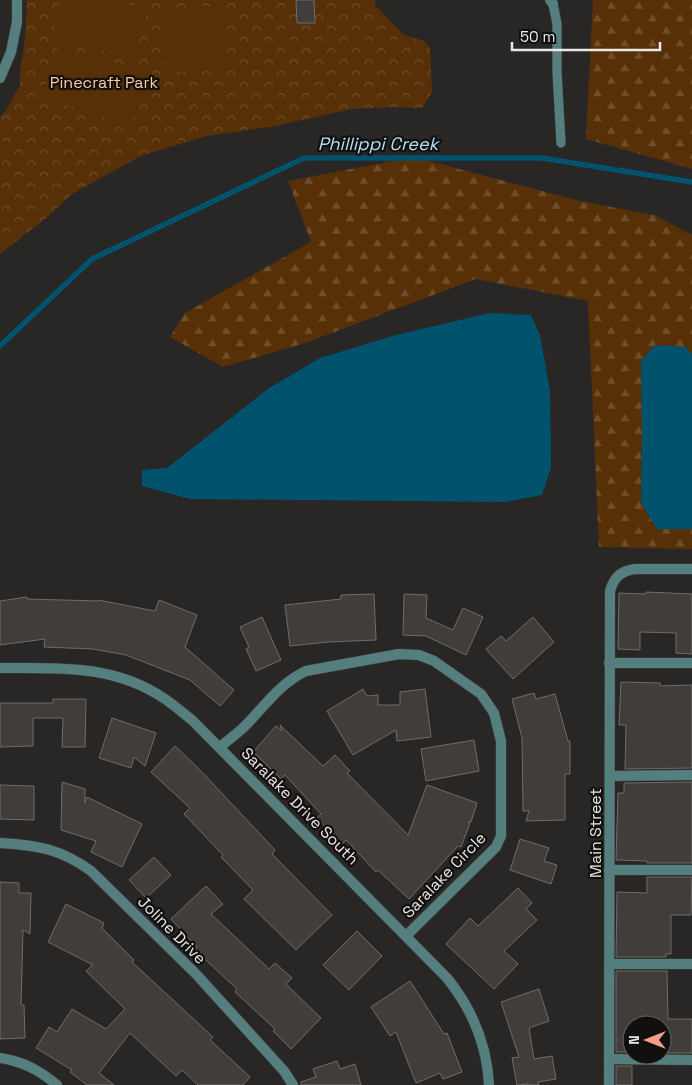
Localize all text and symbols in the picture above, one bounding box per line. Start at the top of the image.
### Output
scale bar [512,20,660,52]
text: 50 m [520,27,555,46]
park label: Pinecraft Park [50,72,159,93]
water label: Phillippi Creek [318,132,441,155]
street label: Saralake Drive South [237,743,363,869]
street label: Main Street [585,788,606,878]
street label: Saralake Circle [398,828,490,922]
street label: Joline Drive [133,891,211,969]
north arrow [622,1015,672,1065]
text: N [625,1035,643,1045]

